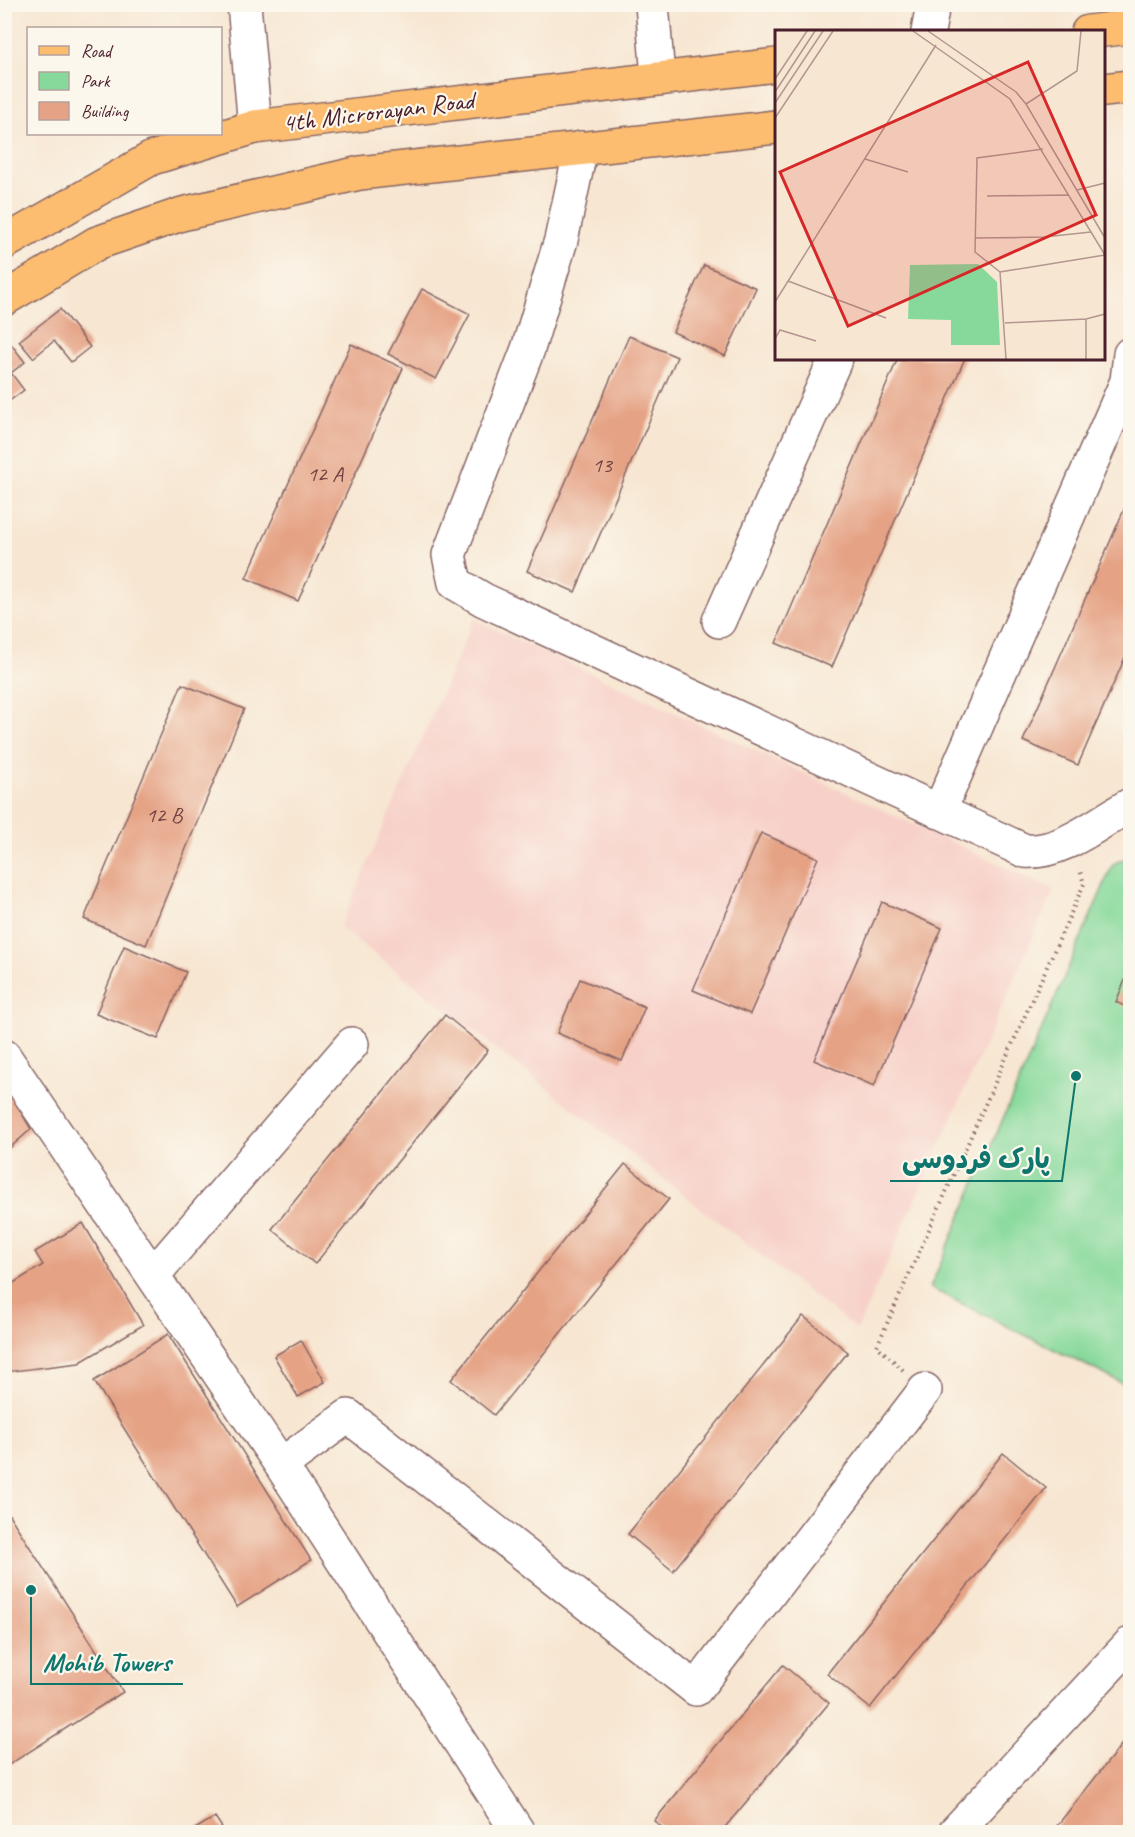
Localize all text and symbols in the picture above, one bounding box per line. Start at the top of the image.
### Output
legend [27,27,222,135]
inset map [775,30,1105,360]
text: Road [81,40,114,62]
text: Park [81,70,111,92]
street label: 4th Microrayan Road [281,83,479,140]
text: Building [81,100,130,122]
house number: 13 [592,451,614,479]
house number: 12 A [307,460,344,488]
house number: 12 B [146,801,184,829]
callout: پارک فردوسی [890,1136,1062,1181]
text: پارک فردوسی [902,1142,1050,1177]
callout: Mohib Towers [31,1639,183,1684]
text: Mohib Towers [43,1645,173,1679]

